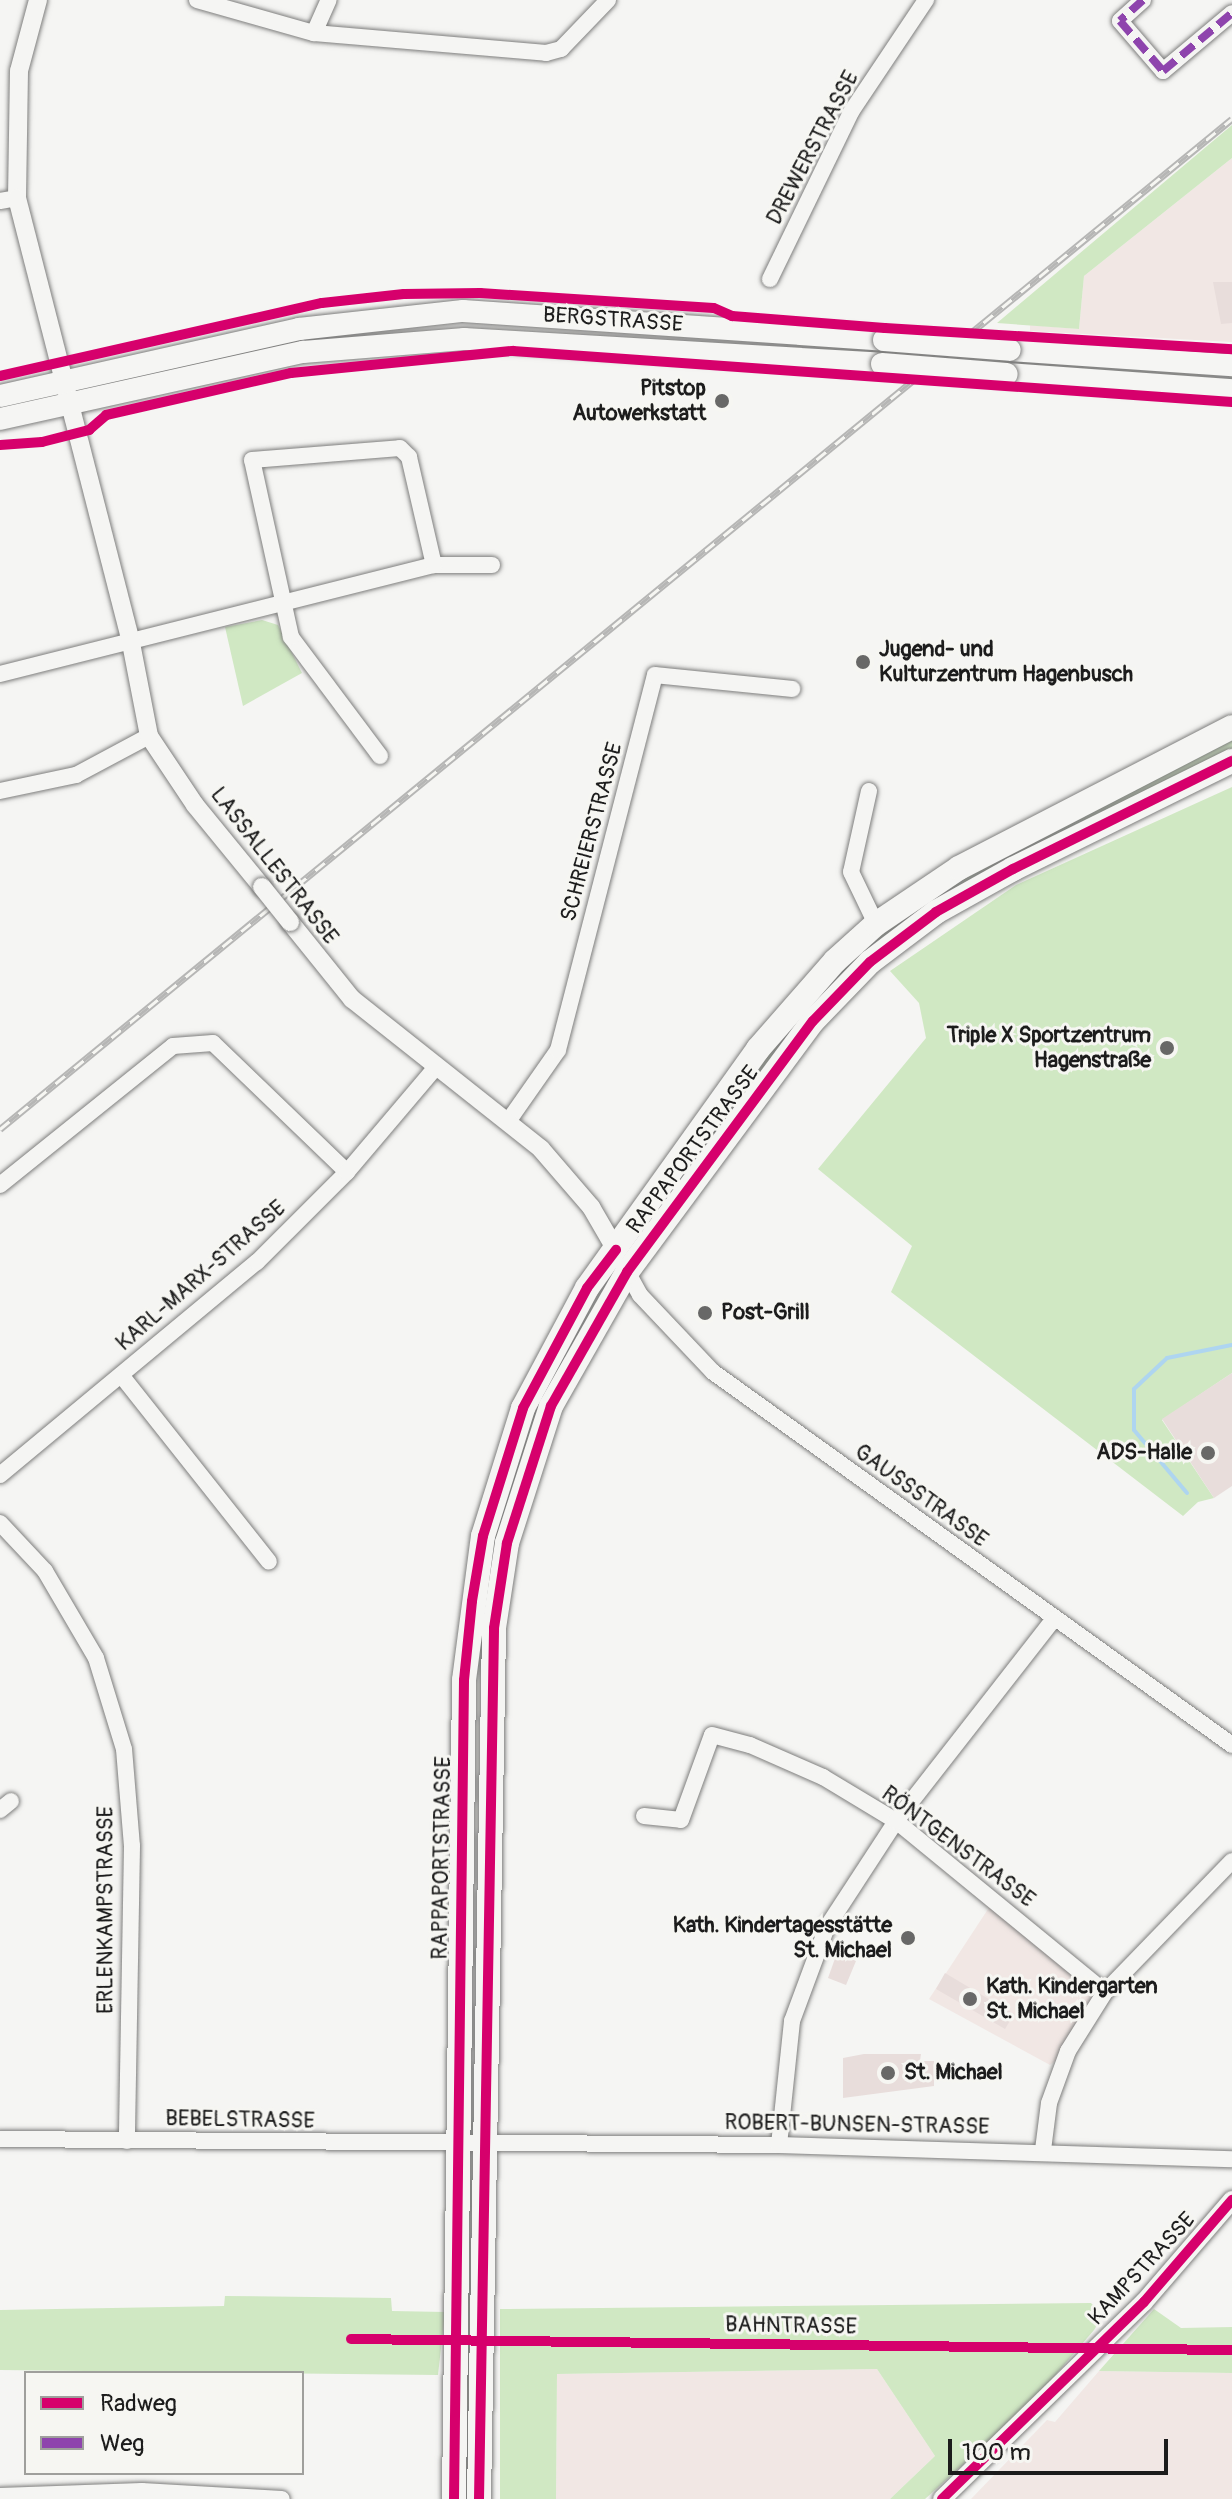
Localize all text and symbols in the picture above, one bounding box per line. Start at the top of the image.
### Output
street label: DREWERSTRASSE [761,67,865,229]
street label: BERGSTRASSE [542,302,684,338]
place label: Pitstop Autowerkstatt [572,375,706,426]
marker: Pitstop Autowerkstatt [713,392,731,410]
place label: Jugend- und Kulturzentrum Hagenbusch [879,636,1133,688]
marker: Jugend- und Kulturzentrum Hagenbusch [854,653,872,671]
street label: SCHREIERSTRASSE [555,740,629,924]
street label: LASSALLESTRASSE [204,782,344,950]
place label: Triple X Sportzentrum Hagenstraße [947,1022,1151,1074]
marker: Triple X Sportzentrum Hagenstraße [1158,1039,1176,1057]
street label: RAPPAPORTSTRASSE [621,1061,765,1239]
street label: KARL-MARX-STRASSE [111,1195,291,1357]
place label: Post-Grill [721,1300,810,1326]
marker: Post-Grill [696,1304,714,1322]
street label: GAUSSSTRASSE [849,1439,993,1553]
place label: ADS-Halle [1096,1440,1192,1466]
marker: ADS-Halle [1199,1444,1217,1462]
street label: RAPPAPORTSTRASSE [427,1756,457,1960]
street label: RÖNTGENSTRASSE [876,1781,1040,1913]
street label: ERLENKAMPSTRASSE [93,1806,119,2014]
place label: Kath. Kindertagesstätte St. Michael [673,1912,892,1964]
marker: Kath. Kindertagesstätte St. Michael [899,1929,917,1947]
place label: Kath. Kindergarten St. Michael [986,1973,1158,2024]
marker: Kath. Kindergarten St. Michael [961,1990,979,2008]
place label: St. Michael [904,2060,1003,2086]
marker: St. Michael [879,2064,897,2082]
street label: BEBELSTRASSE [165,2105,315,2135]
street label: ROBERT-BUNSEN-STRASSE [724,2109,990,2141]
street label: KAMPSTRASSE [1083,2207,1201,2331]
street label: BAHNTRASSE [725,2312,857,2340]
legend [24,2371,304,2475]
text: Radweg [100,2389,177,2418]
scale bar [952,2423,1172,2473]
text: Weg [100,2429,144,2458]
text: 100 m [962,2438,1031,2467]

